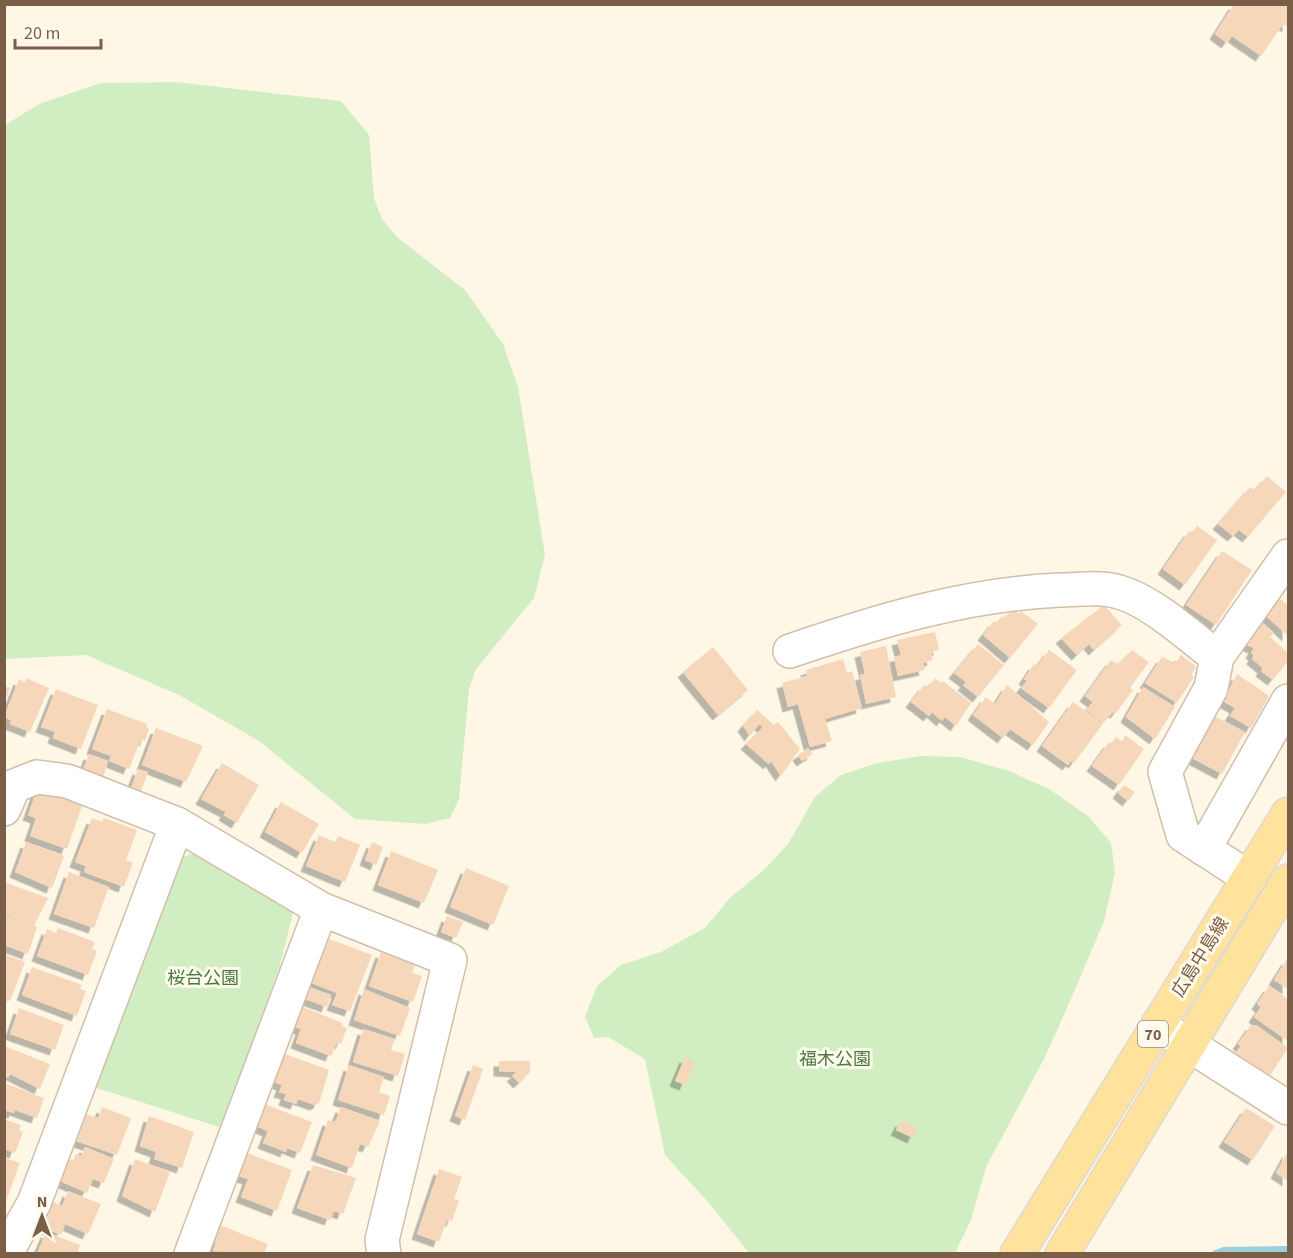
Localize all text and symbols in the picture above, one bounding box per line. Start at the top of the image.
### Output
scale bar [15,12,100,50]
text: 20 m [24,21,60,46]
street label: 広島中島線 [1166,912,1235,1002]
park label: 桜台公園 [167,966,239,991]
road number: 70 [1138,1021,1168,1047]
park label: 福木公園 [799,1047,871,1072]
north arrow [12,1186,72,1246]
text: N [37,1191,47,1213]

